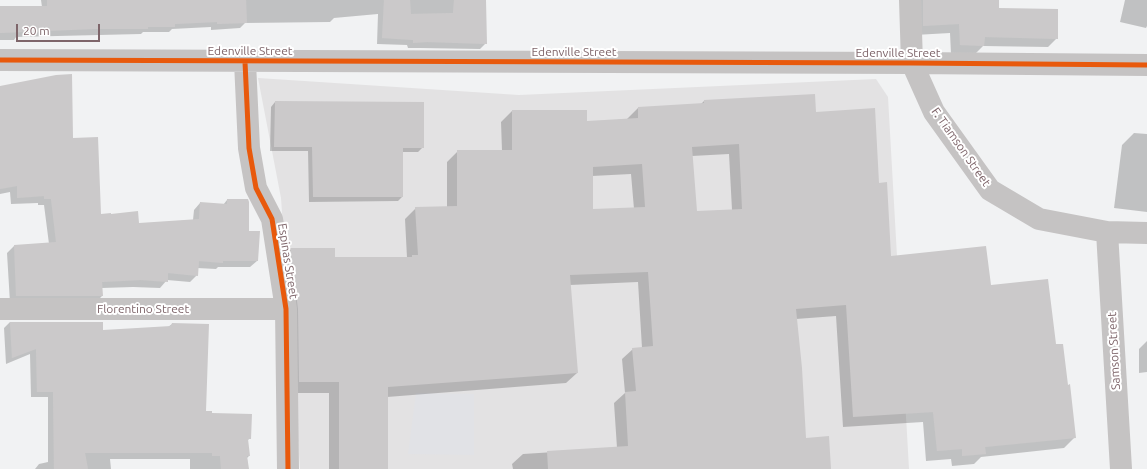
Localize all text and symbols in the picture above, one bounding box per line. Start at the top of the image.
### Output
scale bar [18,16,102,42]
text: 20 m [23,24,50,37]
street label: Edenville Street [207,44,293,58]
street label: Edenville Street [531,45,617,59]
street label: Edenville Street [855,46,941,60]
street label: F. Tiamson Street [928,105,994,189]
street label: Espinas Street [275,222,301,300]
street label: Florentino Street [97,302,189,316]
street label: Samson Street [1105,312,1123,390]

